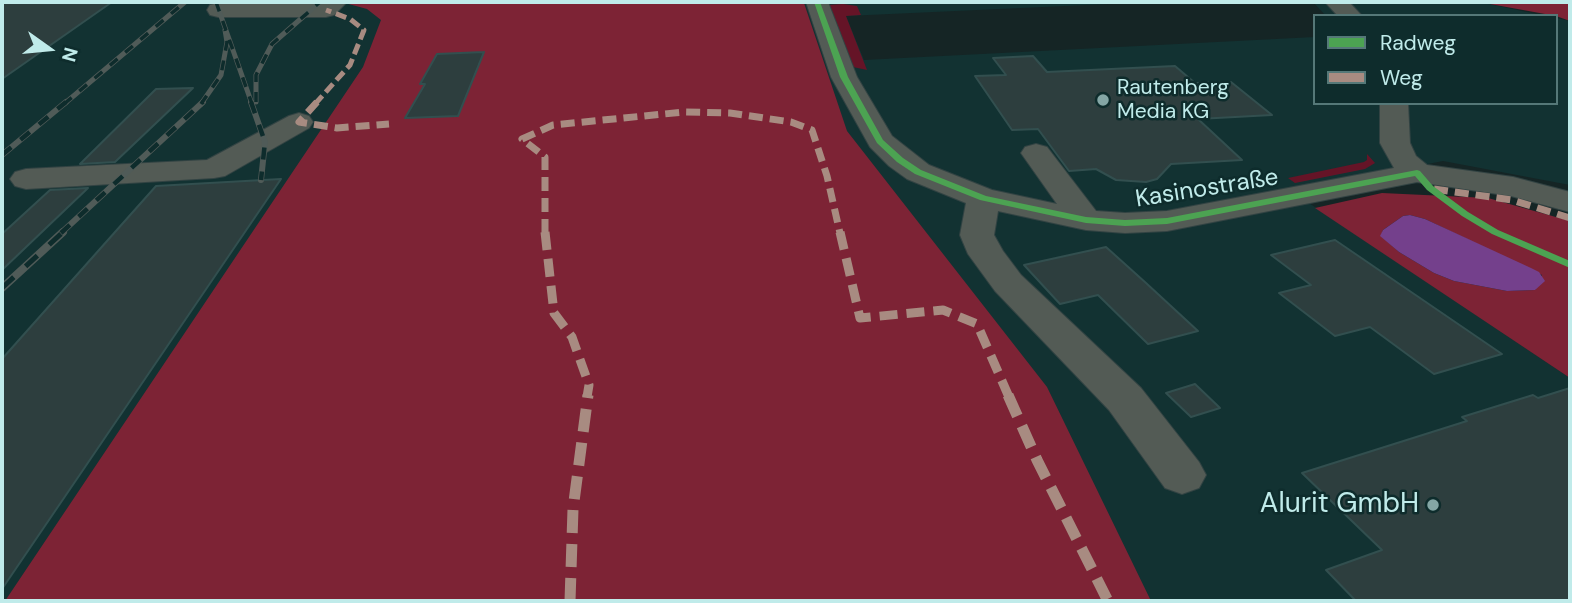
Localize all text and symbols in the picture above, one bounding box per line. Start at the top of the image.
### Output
north arrow [14,14,84,84]
legend [1313,14,1558,105]
text: Radweg [1380,29,1456,57]
text: N [56,45,84,64]
text: Weg [1380,64,1423,92]
place label: Rautenberg Media KG [1117,75,1229,125]
marker: Rautenberg Media KG [1095,92,1111,108]
street label: Kasinostraße [1133,163,1281,215]
place label: Alurit GmbH [1260,488,1419,522]
marker: Alurit GmbH [1425,497,1441,513]

